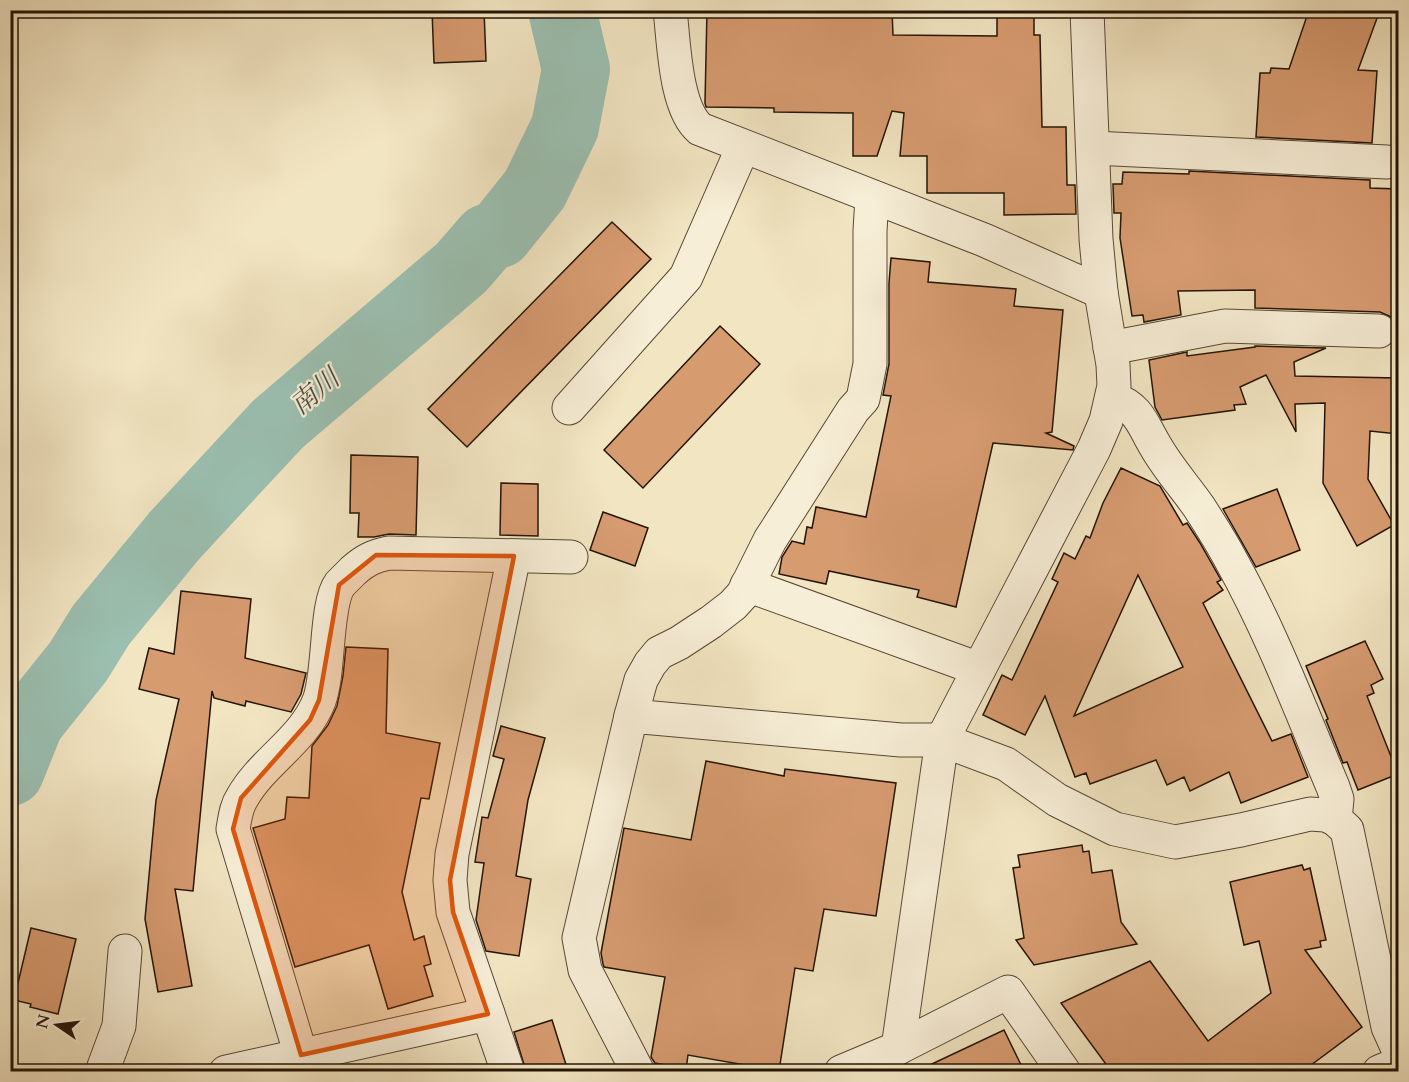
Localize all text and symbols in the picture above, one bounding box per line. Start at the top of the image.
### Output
water label: 南川 [282,359,350,424]
north arrow [27,995,87,1055]
text: N [31,1012,56,1031]

